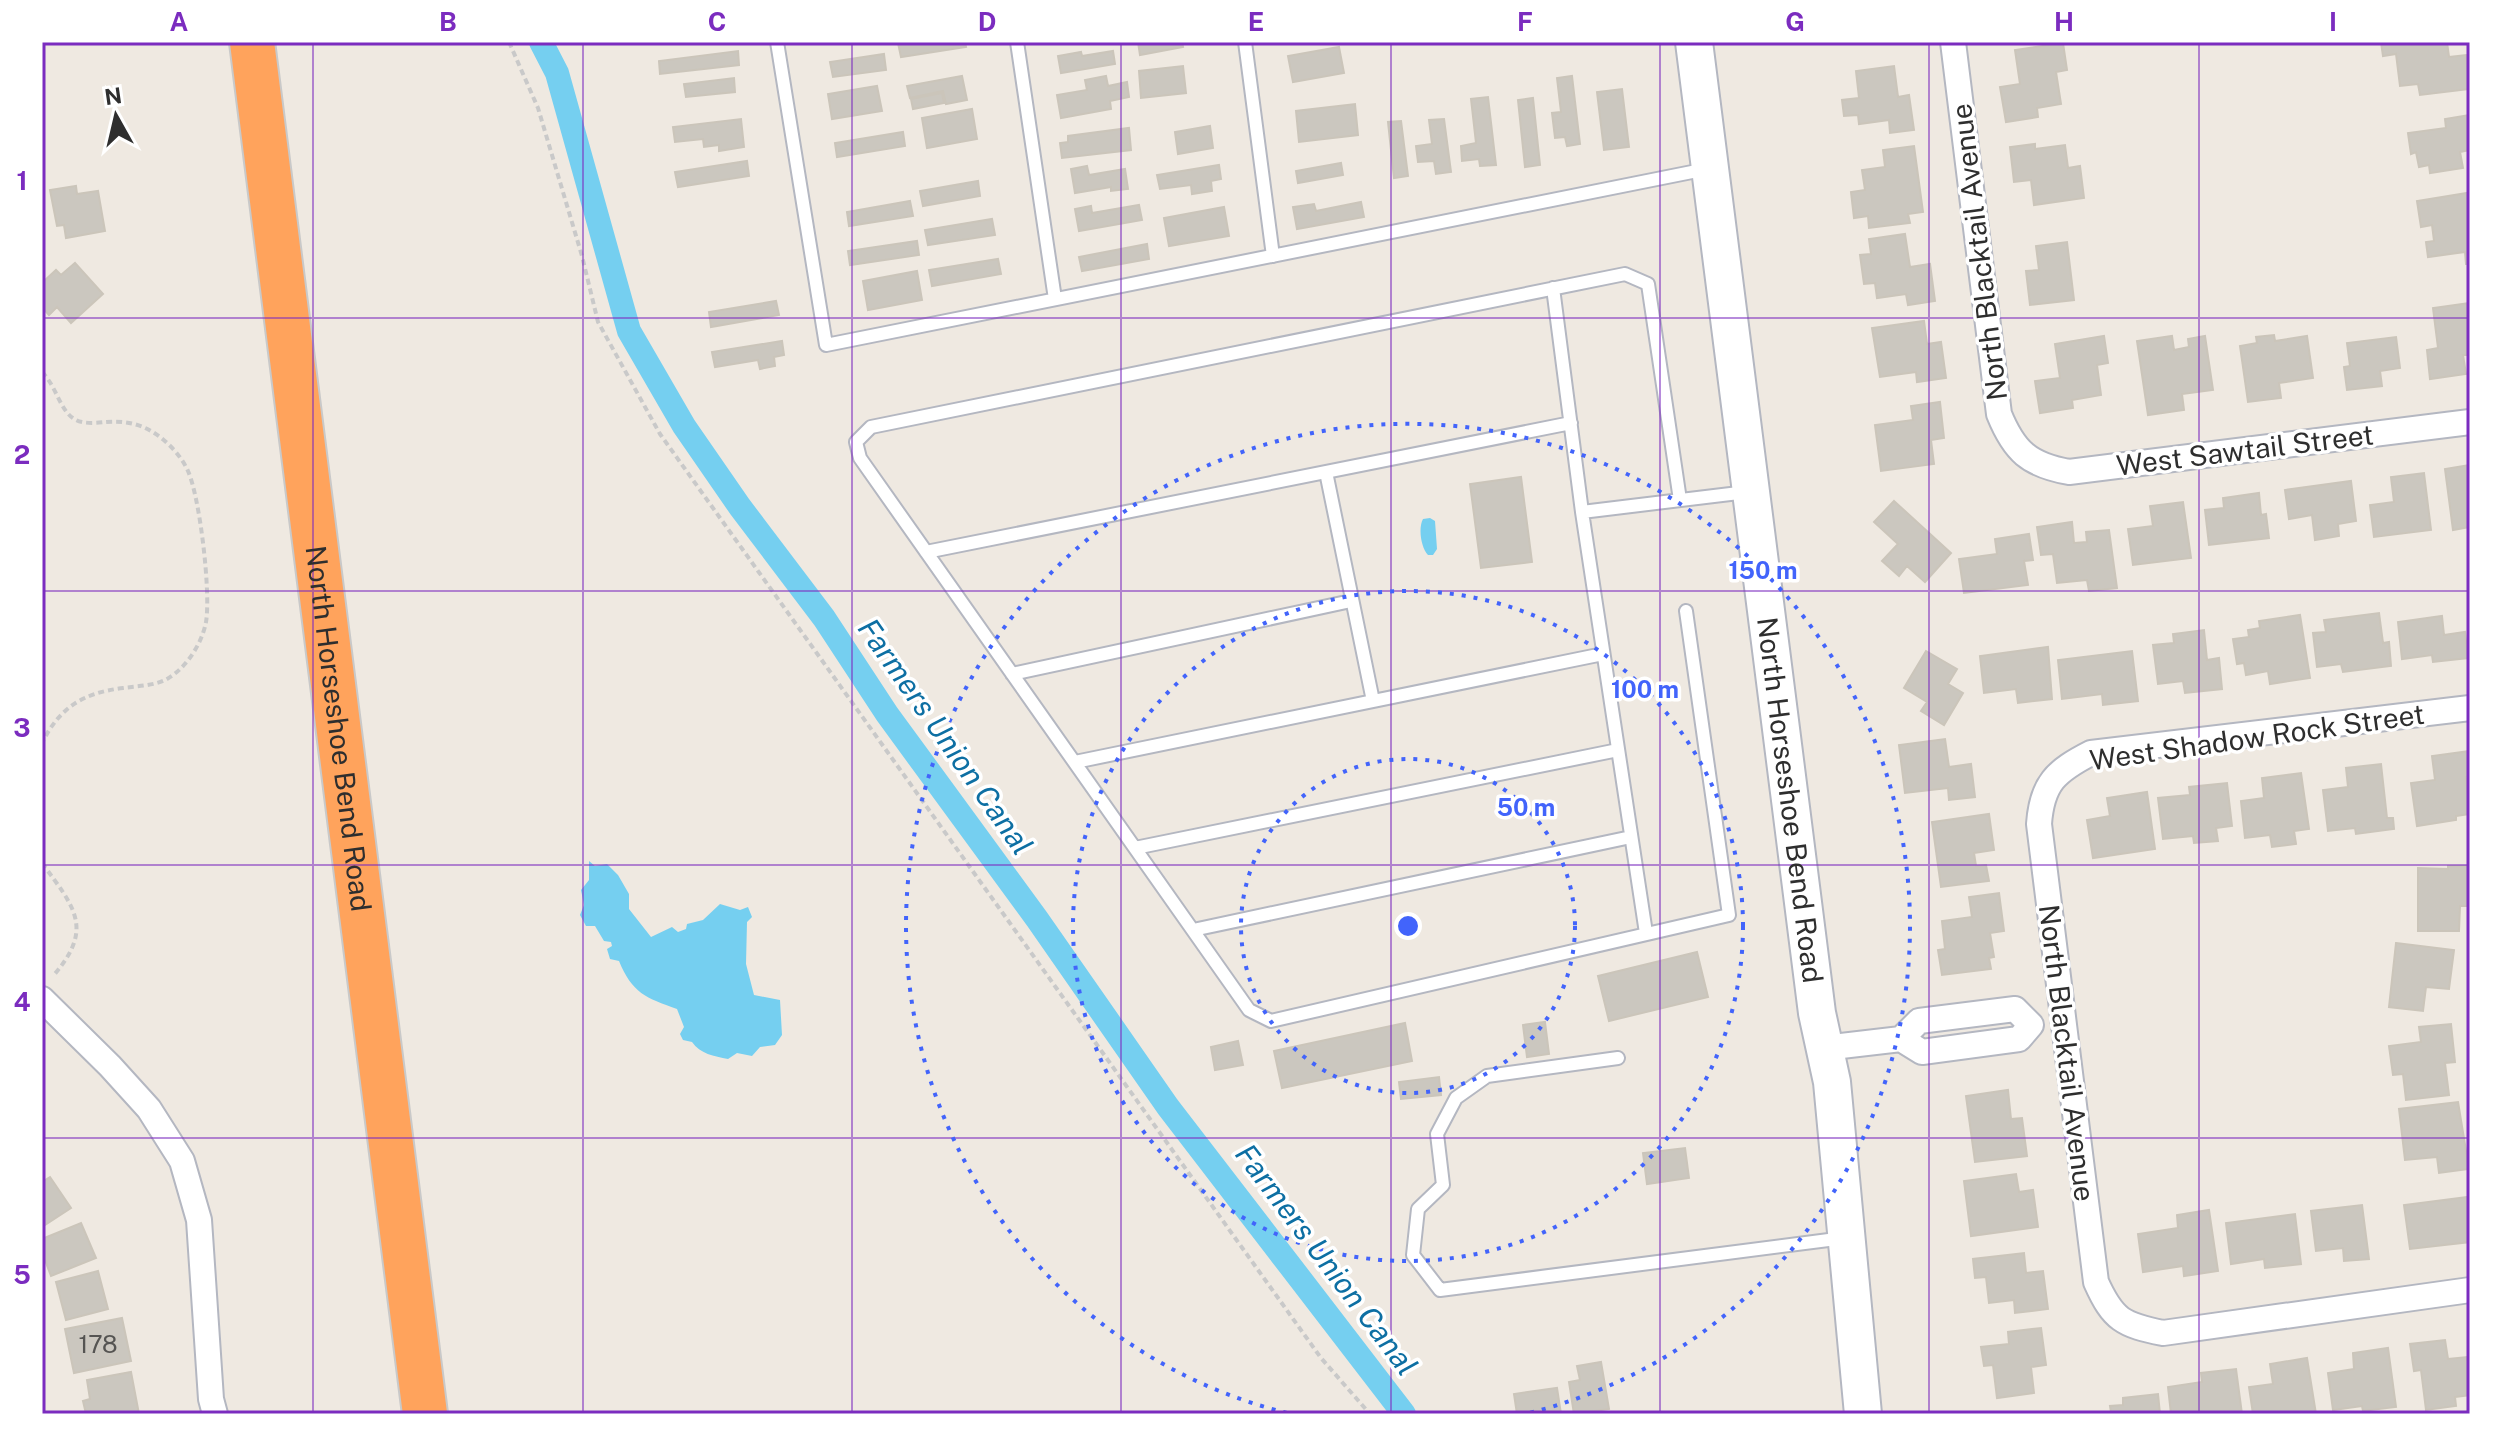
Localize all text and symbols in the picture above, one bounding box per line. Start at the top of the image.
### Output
text: A [170,6,189,37]
text: B [439,6,457,37]
text: C [708,6,726,37]
text: D [978,6,996,37]
text: E [1248,6,1264,37]
text: F [1517,6,1533,37]
text: G [1785,6,1805,37]
text: H [2054,6,2074,37]
text: I [2329,6,2337,37]
north arrow [76,76,156,156]
text: N [103,82,124,110]
street label: North Blacktail Avenue [1944,102,2013,402]
text: 1 [16,165,28,196]
street label: West Sawtail Street [2114,417,2375,482]
text: 2 [14,439,30,470]
street label: North Horseshoe Bend Road [300,544,378,913]
text: 150 m [1729,556,1797,584]
water label: Farmers Union Canal [851,611,1041,862]
street label: North Horseshoe Bend Road [1751,615,1830,985]
text: 100 m [1611,675,1679,703]
street label: West Shadow Rock Street [2087,697,2426,776]
text: 3 [13,712,31,743]
text: 50 m [1497,793,1555,821]
street label: North Blacktail Avenue [2033,903,2102,1203]
centre of rings [1394,912,1422,940]
text: 4 [13,986,31,1017]
water label: Farmers Union Canal [1228,1137,1426,1382]
text: 5 [13,1259,31,1290]
house number: 178 [78,1330,118,1358]

